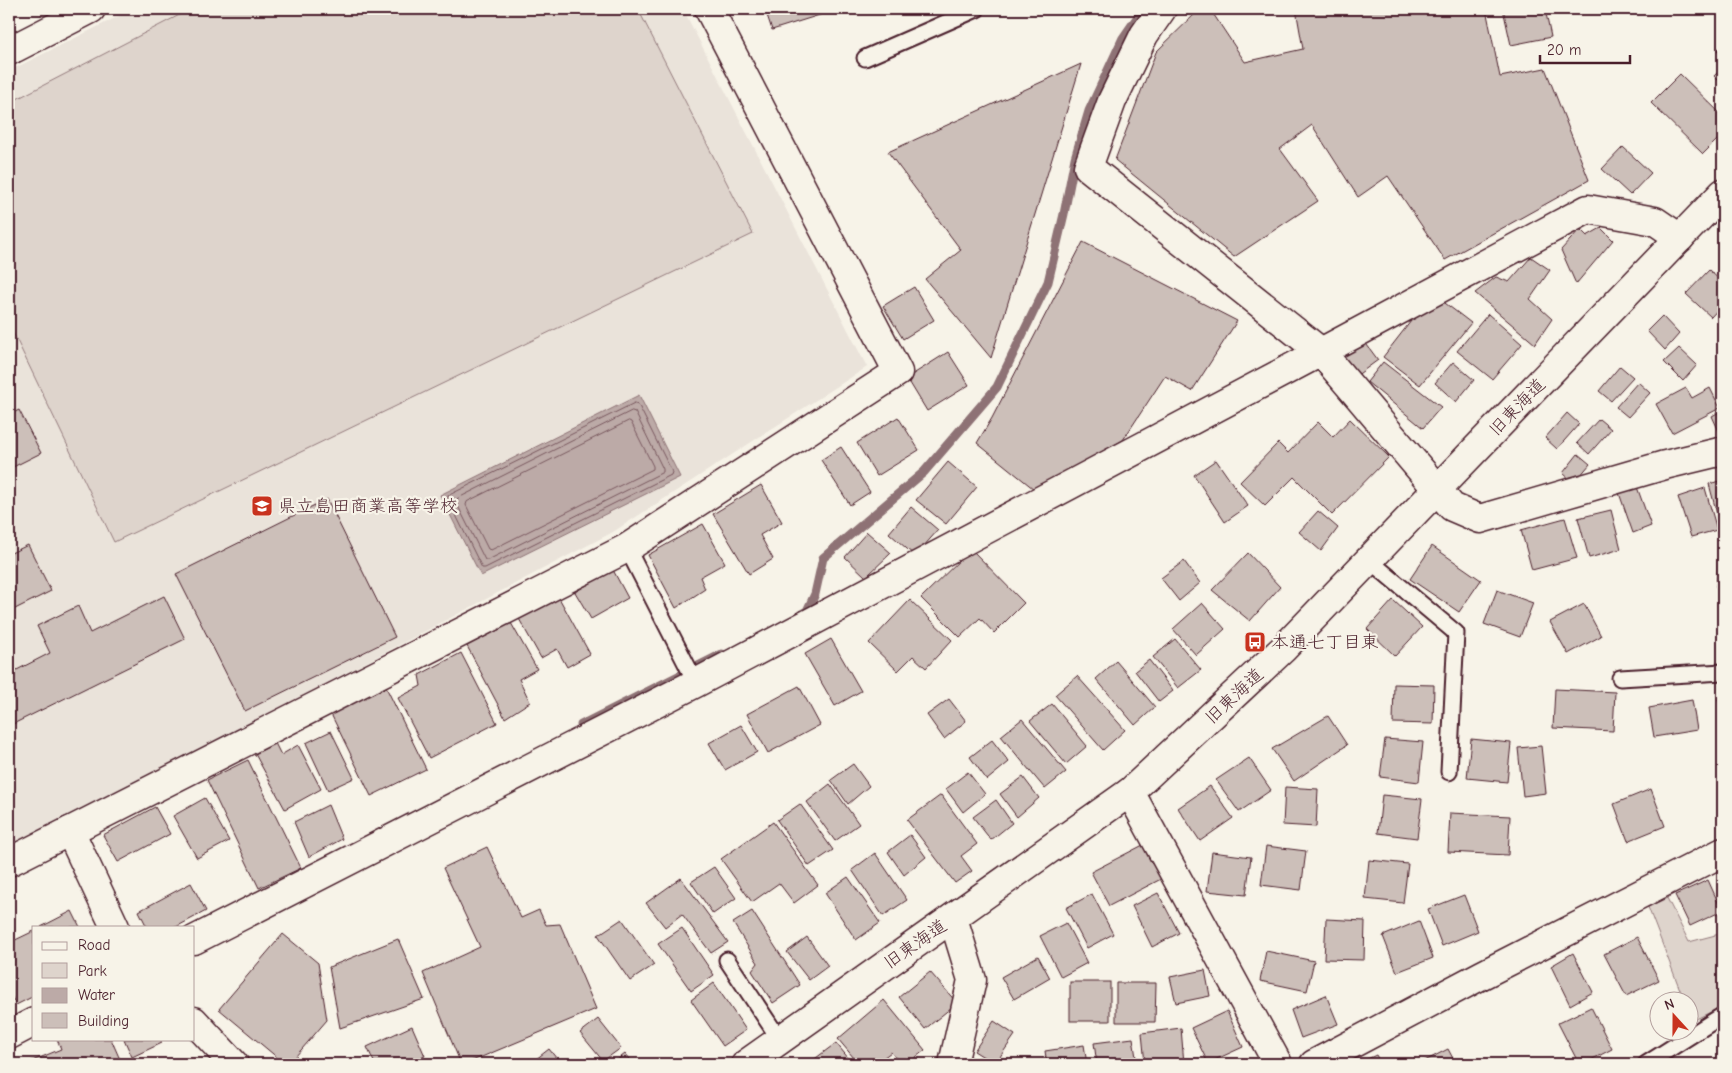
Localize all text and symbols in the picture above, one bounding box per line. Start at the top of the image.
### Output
scale bar [1540,32,1630,64]
text: 20 m [1547,41,1581,59]
street label: 旧東海道 [1485,374,1550,441]
school or university icon: 県立島田商業高等学校 [250,494,274,518]
place label: 県立島田商業高等学校 [278,496,458,517]
bus stop icon: 本通七丁目東 [1243,630,1267,654]
place label: 本通七丁目東 [1271,632,1379,653]
street label: 旧東海道 [1201,664,1268,729]
street label: 旧東海道 [880,915,951,974]
legend [32,926,195,1040]
text: Road [78,936,110,954]
text: Park [78,962,107,980]
text: Water [78,986,115,1004]
north arrow [1650,990,1700,1040]
text: N [1662,995,1677,1014]
text: Building [78,1012,129,1030]

